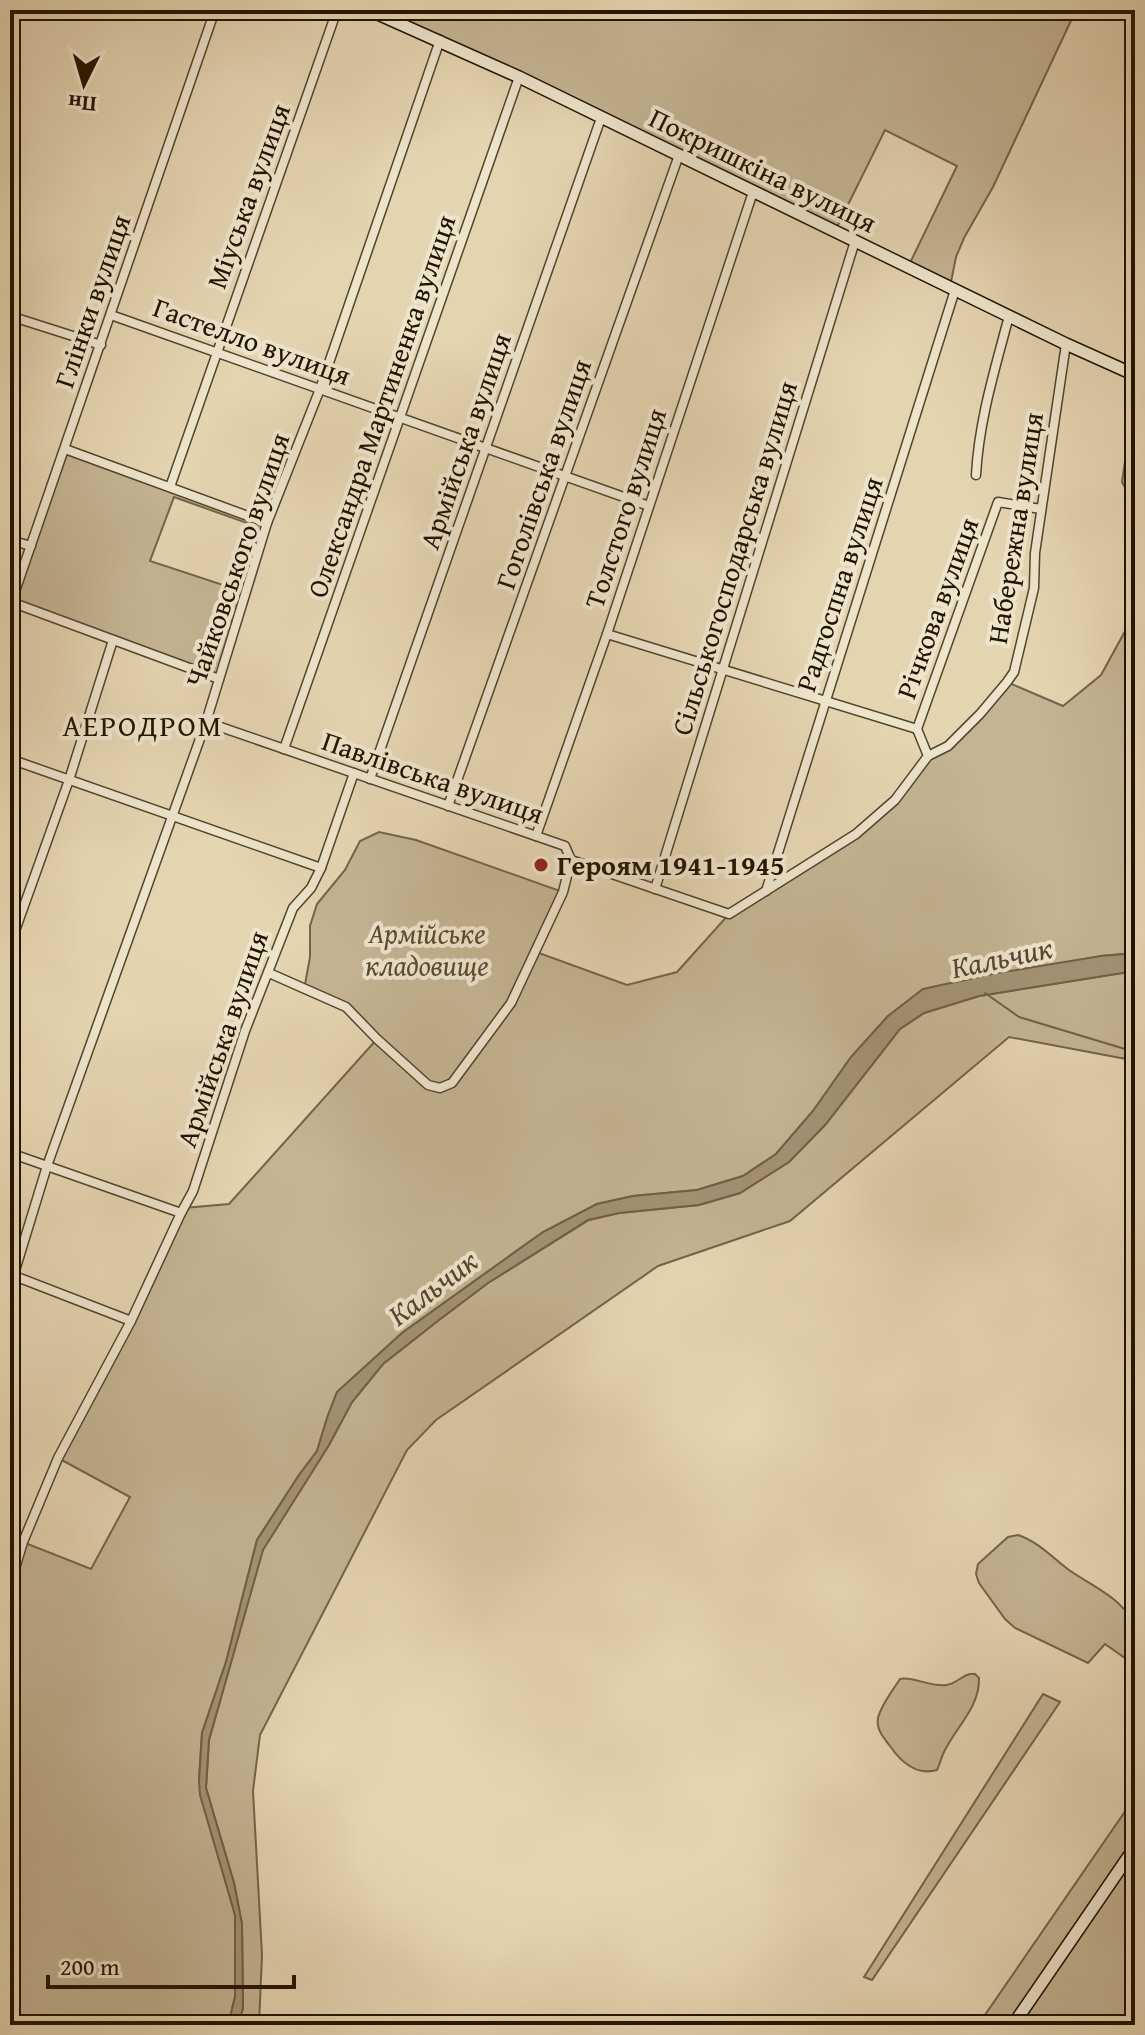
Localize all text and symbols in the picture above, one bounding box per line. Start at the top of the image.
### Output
north arrow [44,44,124,124]
text: Пн [67,87,98,121]
street label: Покришкіна вулиця [643,97,884,242]
street label: Міуська вулиця [195,98,300,294]
street label: Глінки вулиця [43,209,140,393]
street label: Олександра Мартиненка вулиця [296,209,465,603]
street label: Гастелло вулиця [148,286,357,395]
street label: Армійська вулиця [408,327,521,555]
street label: Гоголівська вулиця [484,353,601,594]
street label: Сільськогосподарська вулиця [660,376,807,740]
street label: Толстого вулиця [573,403,676,613]
street label: Набережна вулиця [976,409,1053,647]
street label: Чайковського вулиця [174,427,299,693]
street label: Радгоспна вулиця [784,471,893,697]
street label: Річкова вулиця [885,512,988,704]
district label: АЕРОДРОМ [63,703,223,747]
street label: Павлівська вулиця [317,719,549,834]
place label: Героям 1941-1945 [557,844,784,885]
marker: Героям 1941-1945 [532,856,550,874]
park label: Армійське кладовище [365,912,489,985]
street label: Армійська вулиця [165,925,278,1153]
water label: Кальчик [947,925,1057,989]
water label: Кальчик [378,1239,487,1336]
scale bar [48,1939,294,1989]
text: 200 m [60,1949,120,1984]

